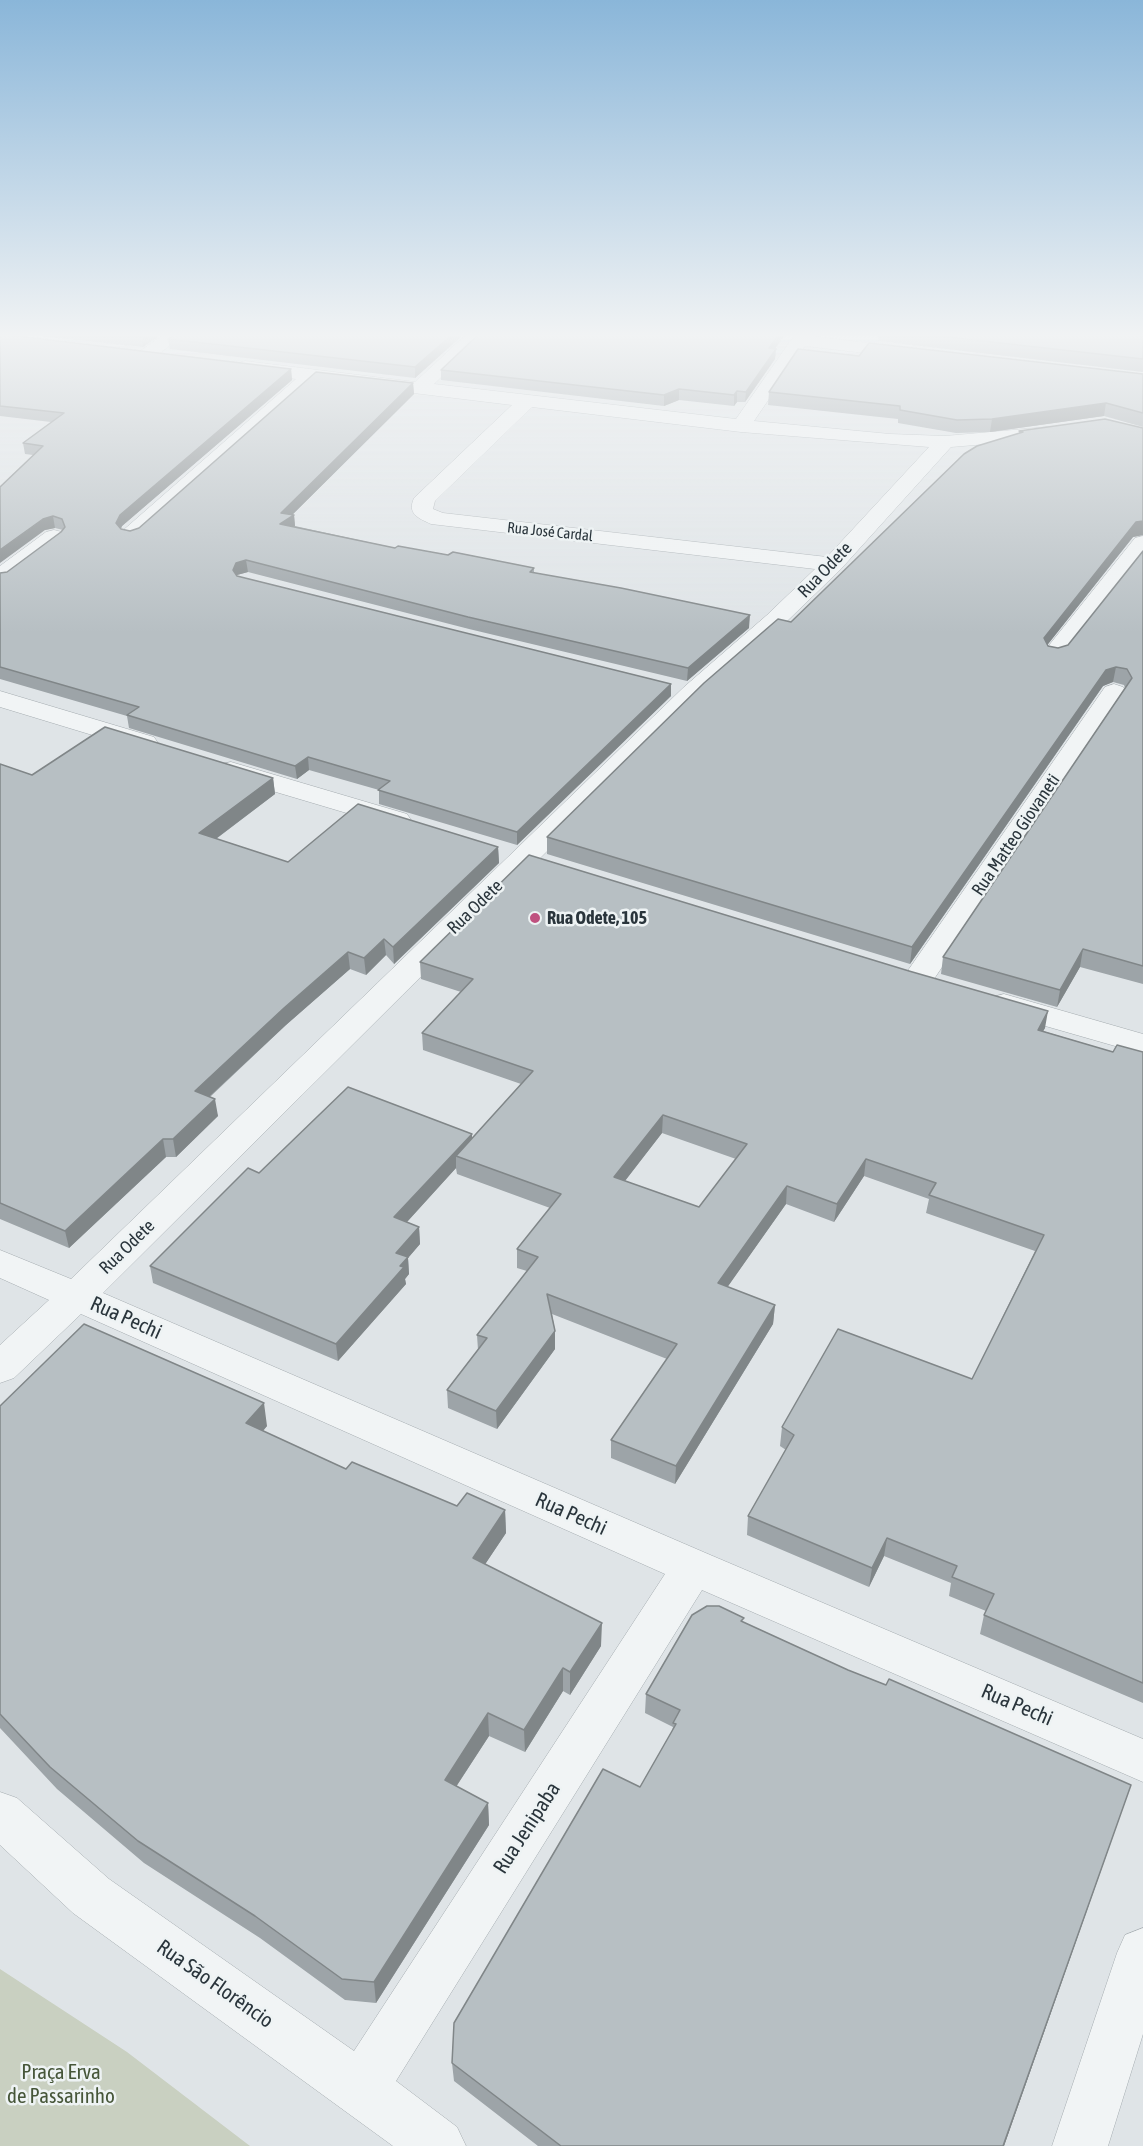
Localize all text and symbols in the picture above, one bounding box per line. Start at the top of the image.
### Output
street label: Rua José Cardal [506,519,594,545]
street label: Rua Odete [793,538,857,602]
street label: Rua Matteo Giovaneti [967,770,1065,900]
street label: Rua Odete [443,875,507,939]
place label: Rua Odete, 105 [547,907,647,929]
marker: Rua Odete, 105 [528,911,542,925]
street label: Rua Odete [95,1215,159,1279]
street label: Rua Pechi [86,1291,166,1345]
street label: Rua Pechi [531,1487,611,1541]
street label: Rua Pechi [977,1679,1057,1731]
street label: Rua Jenipaba [488,1778,566,1878]
street label: Rua São Florêncio [152,1934,278,2034]
park label: Praça Erva de Passarinho [7,2059,115,2109]

